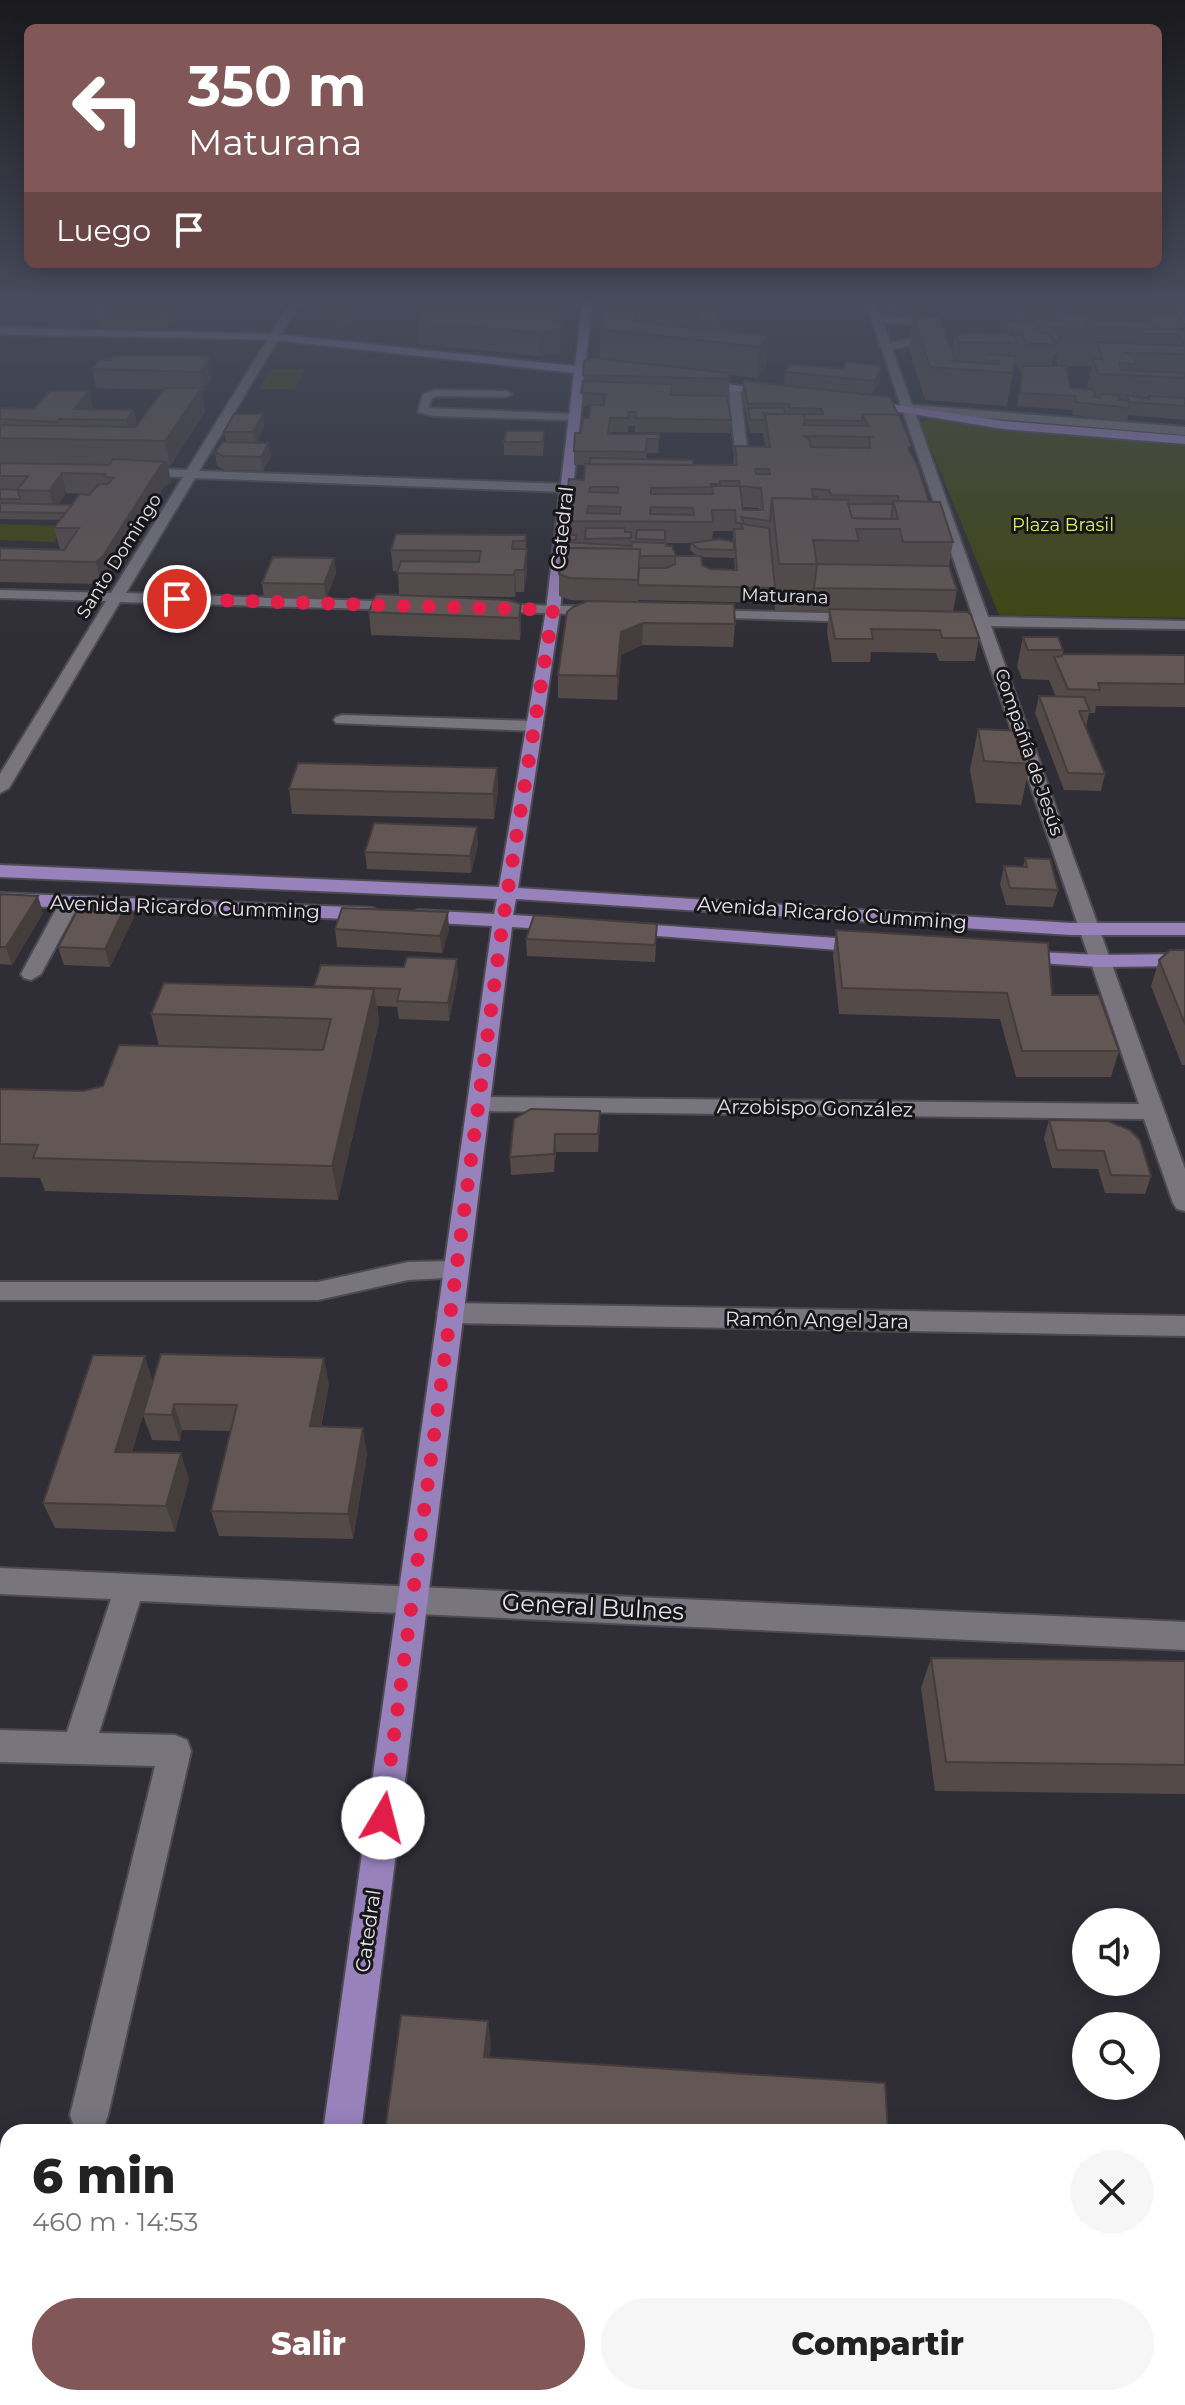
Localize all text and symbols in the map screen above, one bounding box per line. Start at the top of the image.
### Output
text: 350 m [188,52,367,120]
icon: left [56,56,160,160]
text: Maturana [188,120,362,164]
icon: arrive [167,208,211,252]
text: Luego [56,212,151,249]
street label: Catedral [546,485,578,571]
street label: Santo Domingo [72,490,166,622]
park label: Plaza Brasil [1012,514,1114,536]
pin [143,565,211,633]
icon: arrive [155,577,199,621]
street label: Maturana [741,583,829,609]
street label: Compañía de Jesús [990,666,1068,839]
street label: Avenida Ricardo Cumming [50,890,320,924]
street label: Avenida Ricardo Cumming [696,892,968,934]
street label: Arzobispo González [717,1094,913,1122]
street label: Ramón Angel Jara [725,1306,909,1334]
street label: General Bulnes [501,1587,685,1626]
position arrow [341,1776,425,1860]
street label: Catedral [350,1888,386,1974]
map controls [1072,1908,1160,2100]
button: sound [1072,1908,1160,1996]
button: search [1072,2012,1160,2100]
text: 6 min [32,2147,176,2205]
button: close [1070,2150,1154,2234]
text: 460 m · 14:53 [32,2206,198,2238]
button: Salir [32,2298,585,2390]
button: Compartir [601,2298,1154,2390]

